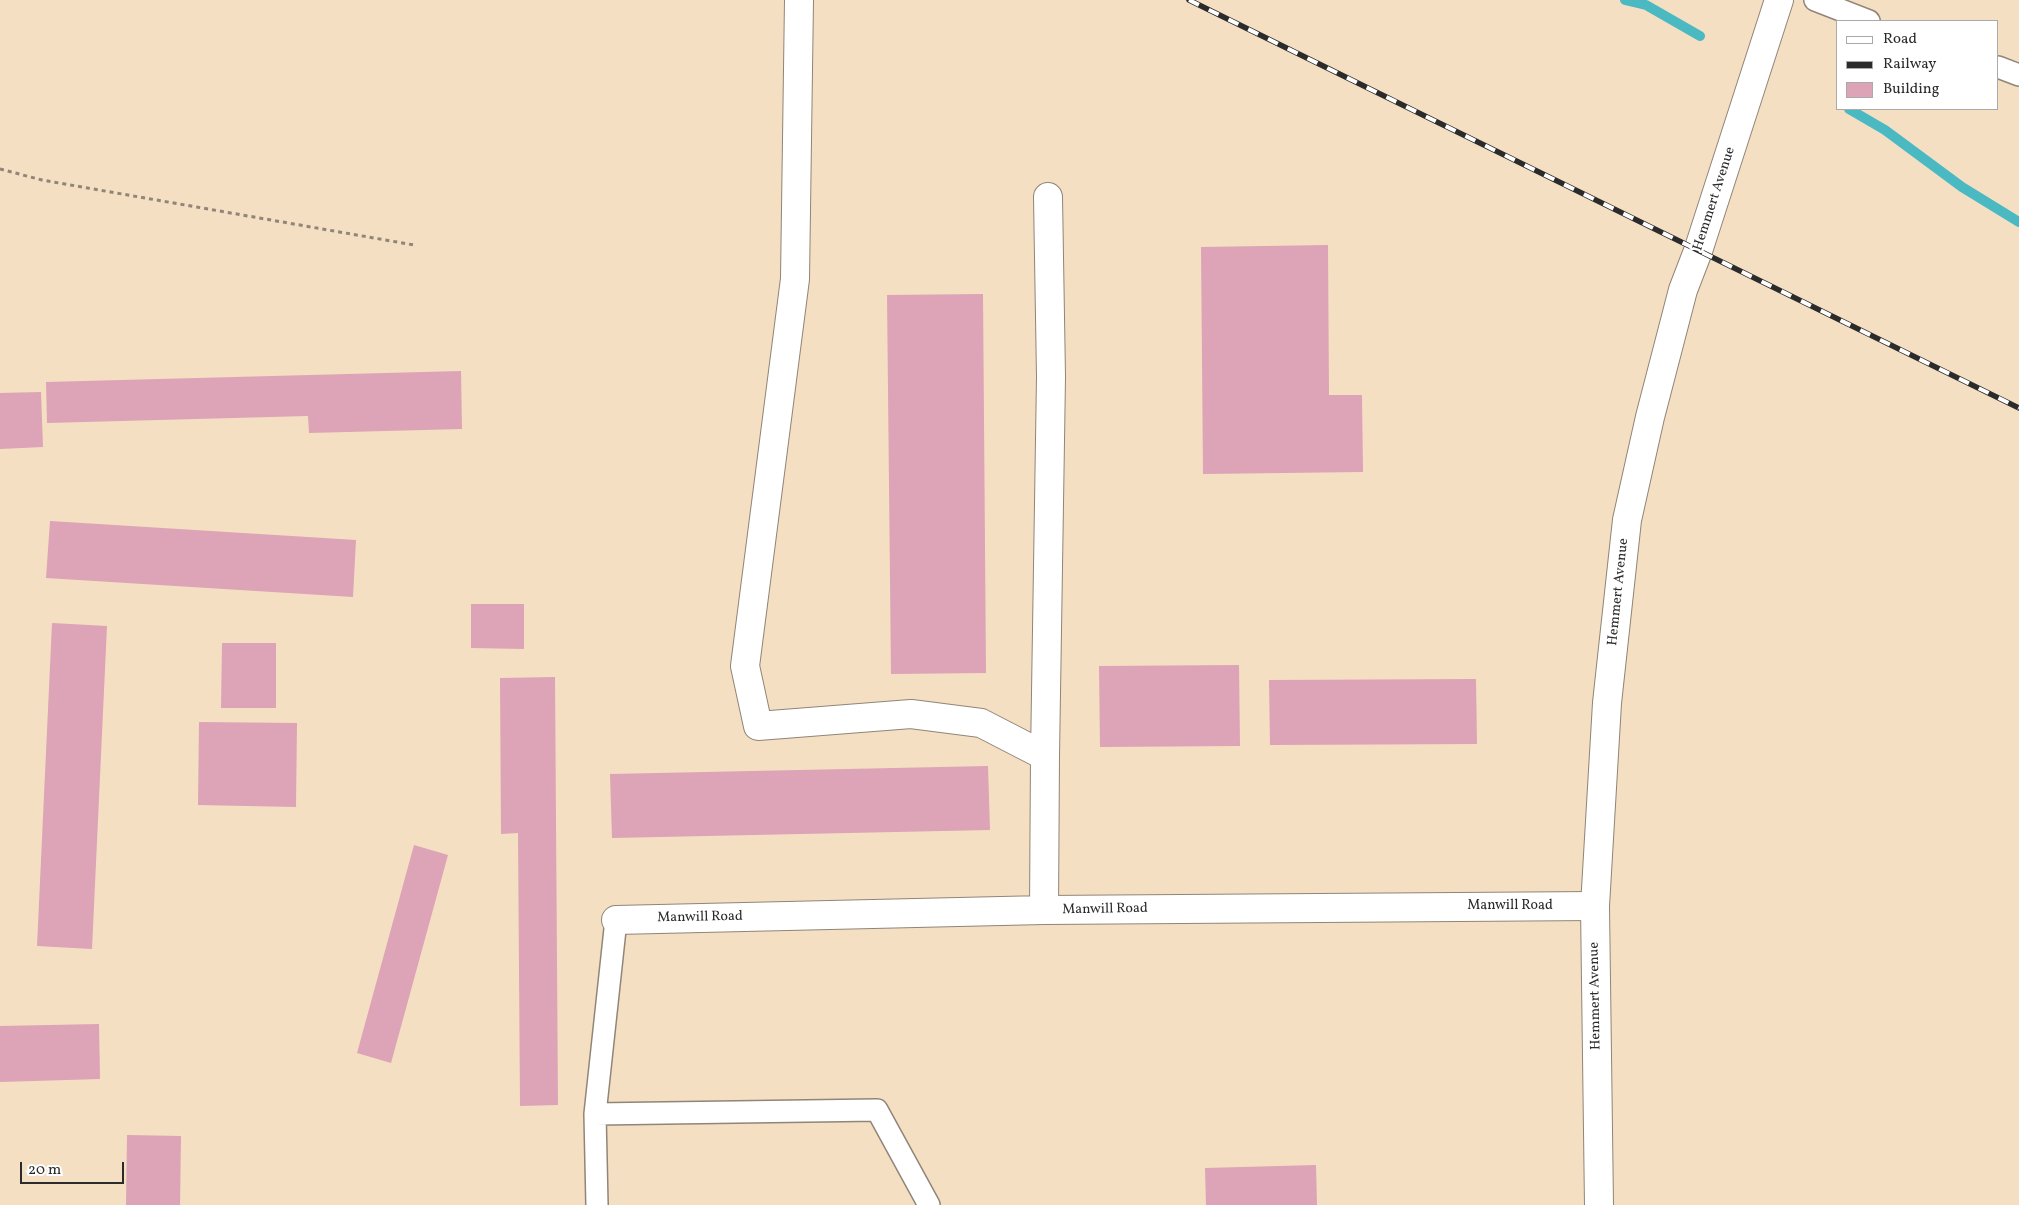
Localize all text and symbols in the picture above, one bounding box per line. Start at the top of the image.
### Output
legend [1836,20,1999,110]
text: Road [1883,29,1917,50]
text: Railway [1883,54,1936,75]
text: Building [1883,79,1939,100]
street label: Hemmert Avenue [1690,145,1740,253]
street label: Hemmert Avenue [1605,537,1633,647]
street label: Manwill Road [1467,898,1553,914]
street label: Manwill Road [1062,901,1148,919]
street label: Manwill Road [657,909,743,927]
street label: Hemmert Avenue [1587,942,1605,1050]
scale bar [22,1152,126,1184]
text: 20 m [28,1160,61,1181]

